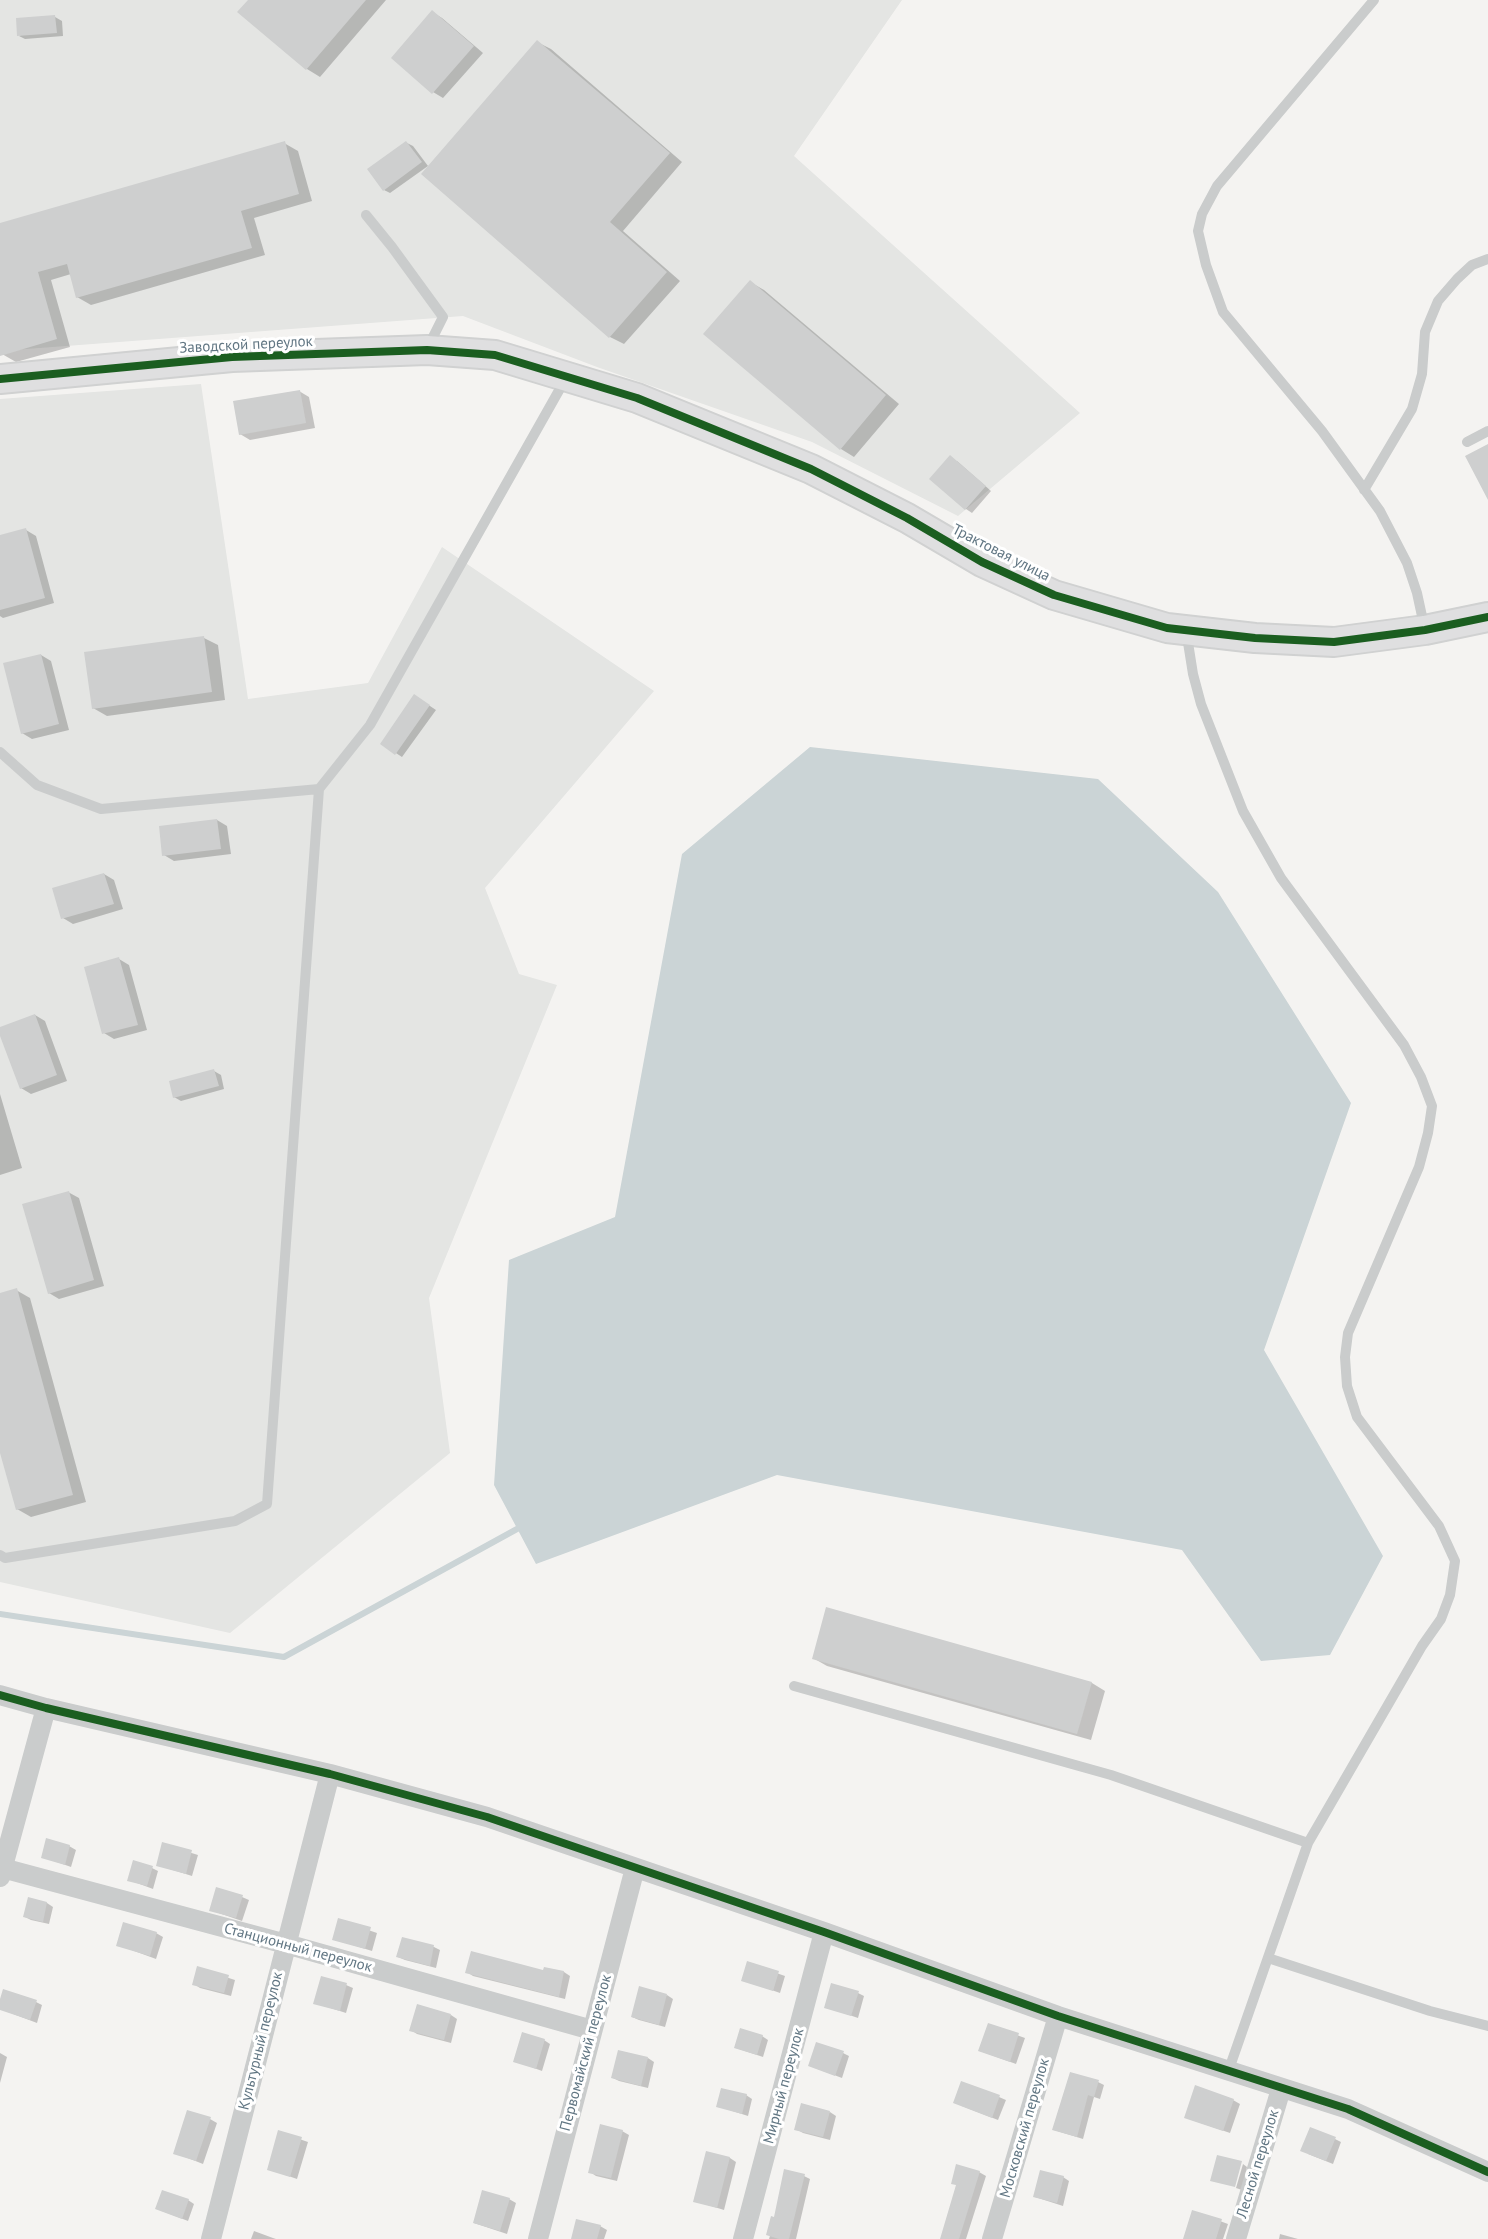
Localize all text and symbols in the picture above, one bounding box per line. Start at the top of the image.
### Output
street label: Заводской переулок [179,333,313,357]
street label: Трактовая улица [949,521,1053,585]
street label: Станционный переулок [222,1920,374,1976]
street label: Культурный переулок [235,1970,287,2112]
street label: Первомайский переулок [556,1973,616,2133]
street label: Мирный переулок [760,2026,808,2146]
street label: Московский переулок [996,2056,1054,2200]
street label: Лесной переулок [1233,2108,1283,2220]

